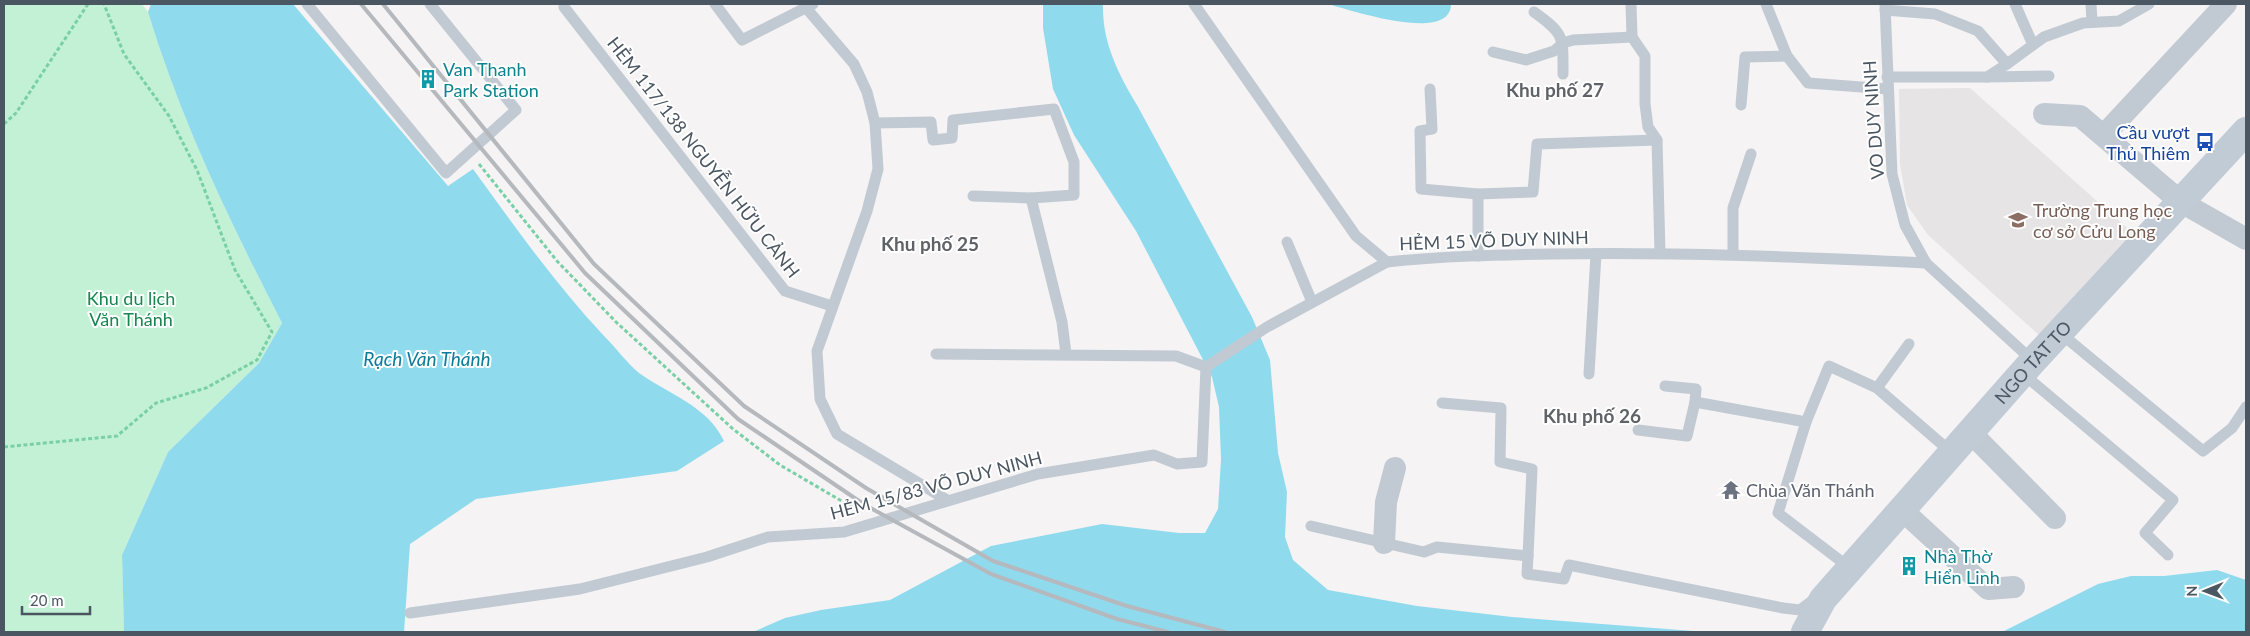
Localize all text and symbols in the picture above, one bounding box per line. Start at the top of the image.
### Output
street label: HẺM 117/138 NGUYỄN HỮU CẢNH [603,32,806,282]
place label: Van Thanh Park Station [443,58,539,101]
street label: VO DUY NINH [1858,60,1888,180]
building icon: Van Thanh Park Station [417,68,439,90]
district label: Khu phố 27 [1506,78,1604,101]
place label: Cầu vượt Thủ Thiêm [2106,121,2191,164]
bus stop icon: Cầu vượt Thủ Thiêm [2194,131,2216,153]
place label: Trường Trung học cơ sở Cửu Long [2033,199,2173,242]
school or university icon: Trường Trung học cơ sở Cửu Long [2007,209,2029,231]
street label: HẺM 15 VÕ DUY NINH [1399,226,1589,254]
district label: Khu phố 25 [881,232,979,255]
park label: Khu du lịch Văn Thánh [87,287,175,330]
street label: NGO TAT TO [1990,316,2076,408]
water label: Rạch Văn Thánh [363,347,491,370]
district label: Khu phố 26 [1543,404,1641,427]
street label: HẺM 15/83 VÕ DUY NINH [828,446,1044,524]
temple icon: Chùa Văn Thánh [1720,479,1742,501]
place label: Chùa Văn Thánh [1746,479,1875,501]
place label: Nhà Thờ Hiển Linh [1924,545,2000,588]
building icon: Nhà Thờ Hiển Linh [1898,555,1920,577]
north arrow [2180,566,2230,616]
scale bar [22,584,90,616]
text: N [2183,586,2200,597]
text: 20 m [30,591,64,609]

